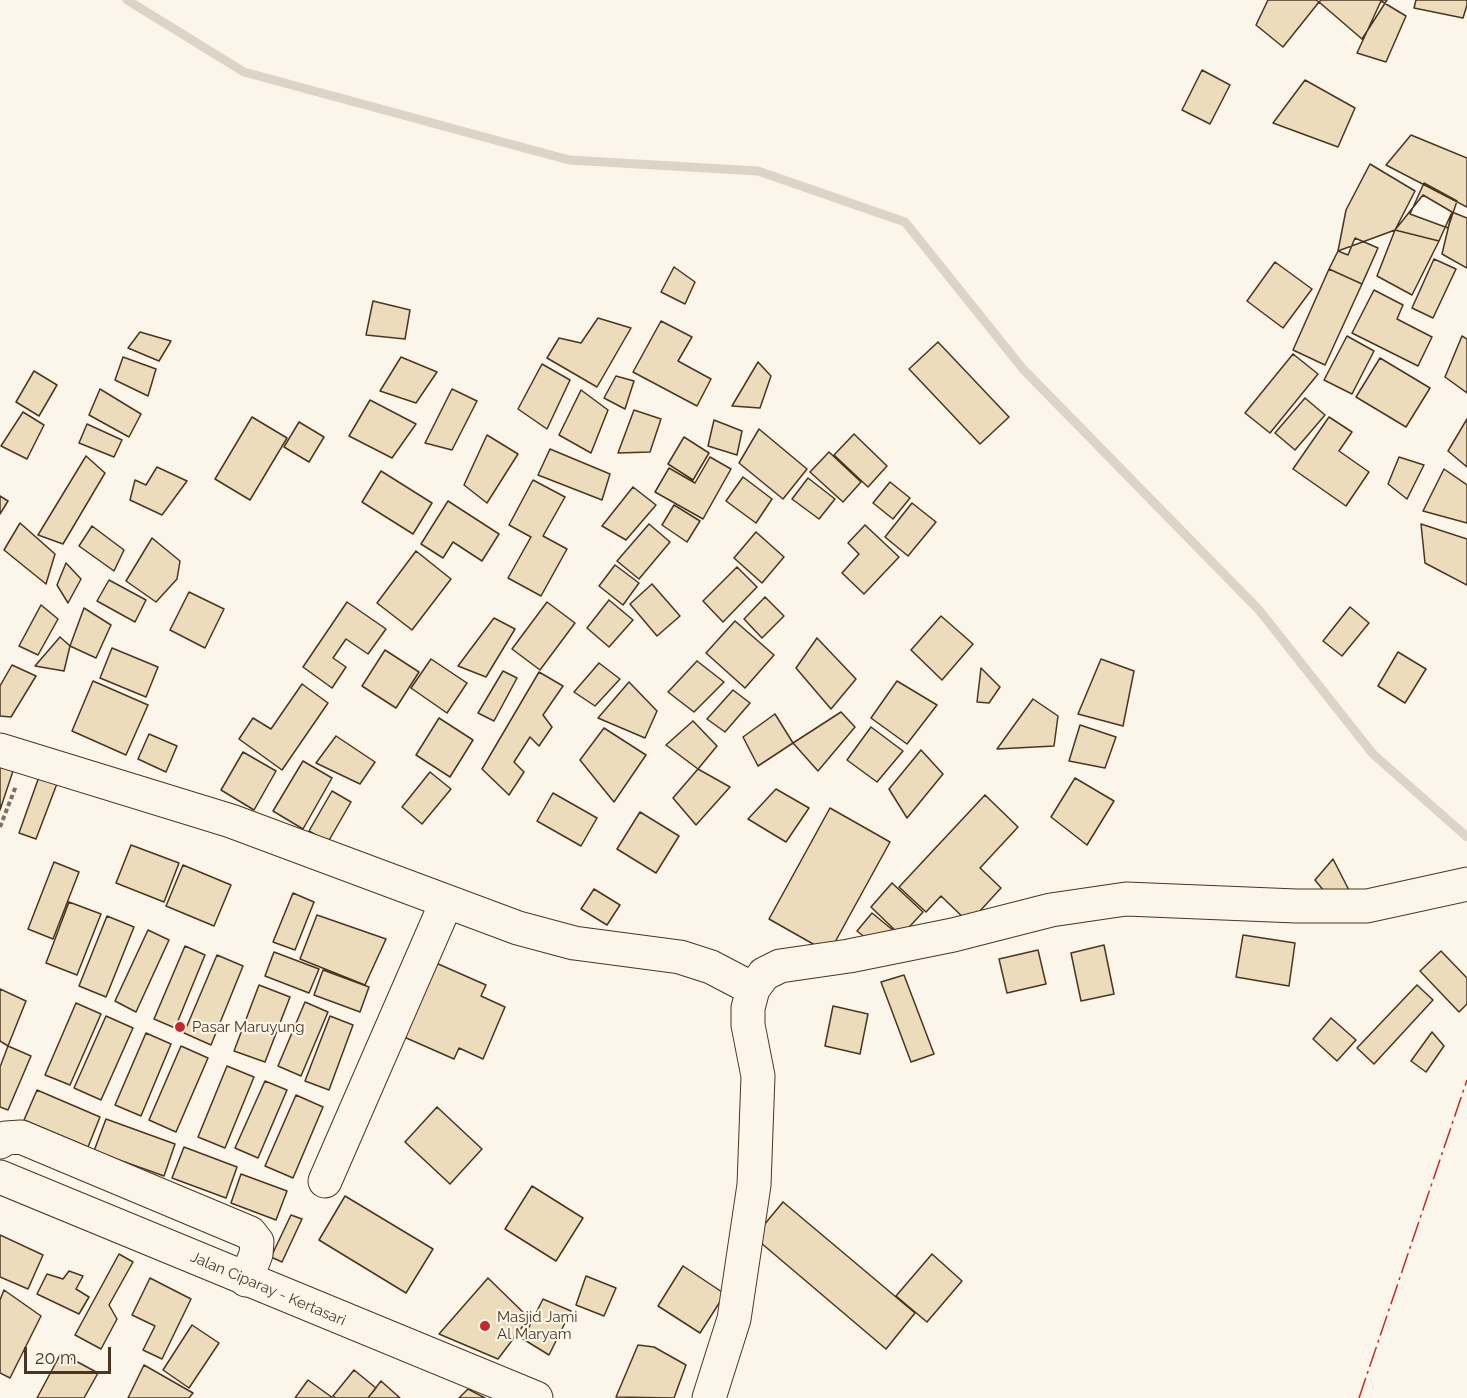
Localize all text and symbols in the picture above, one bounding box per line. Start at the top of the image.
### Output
place label: Pasar Maruyung [192,1018,304,1036]
marker: Pasar Maruyung [173,1020,187,1034]
street label: Jalan Ciparay - Kertasari [188,1248,348,1330]
place label: Masjid Jami Al Maryam [497,1308,578,1343]
marker: Masjid Jami Al Maryam [478,1319,492,1333]
scale bar [27,1335,114,1373]
text: 20 m [35,1347,77,1368]

